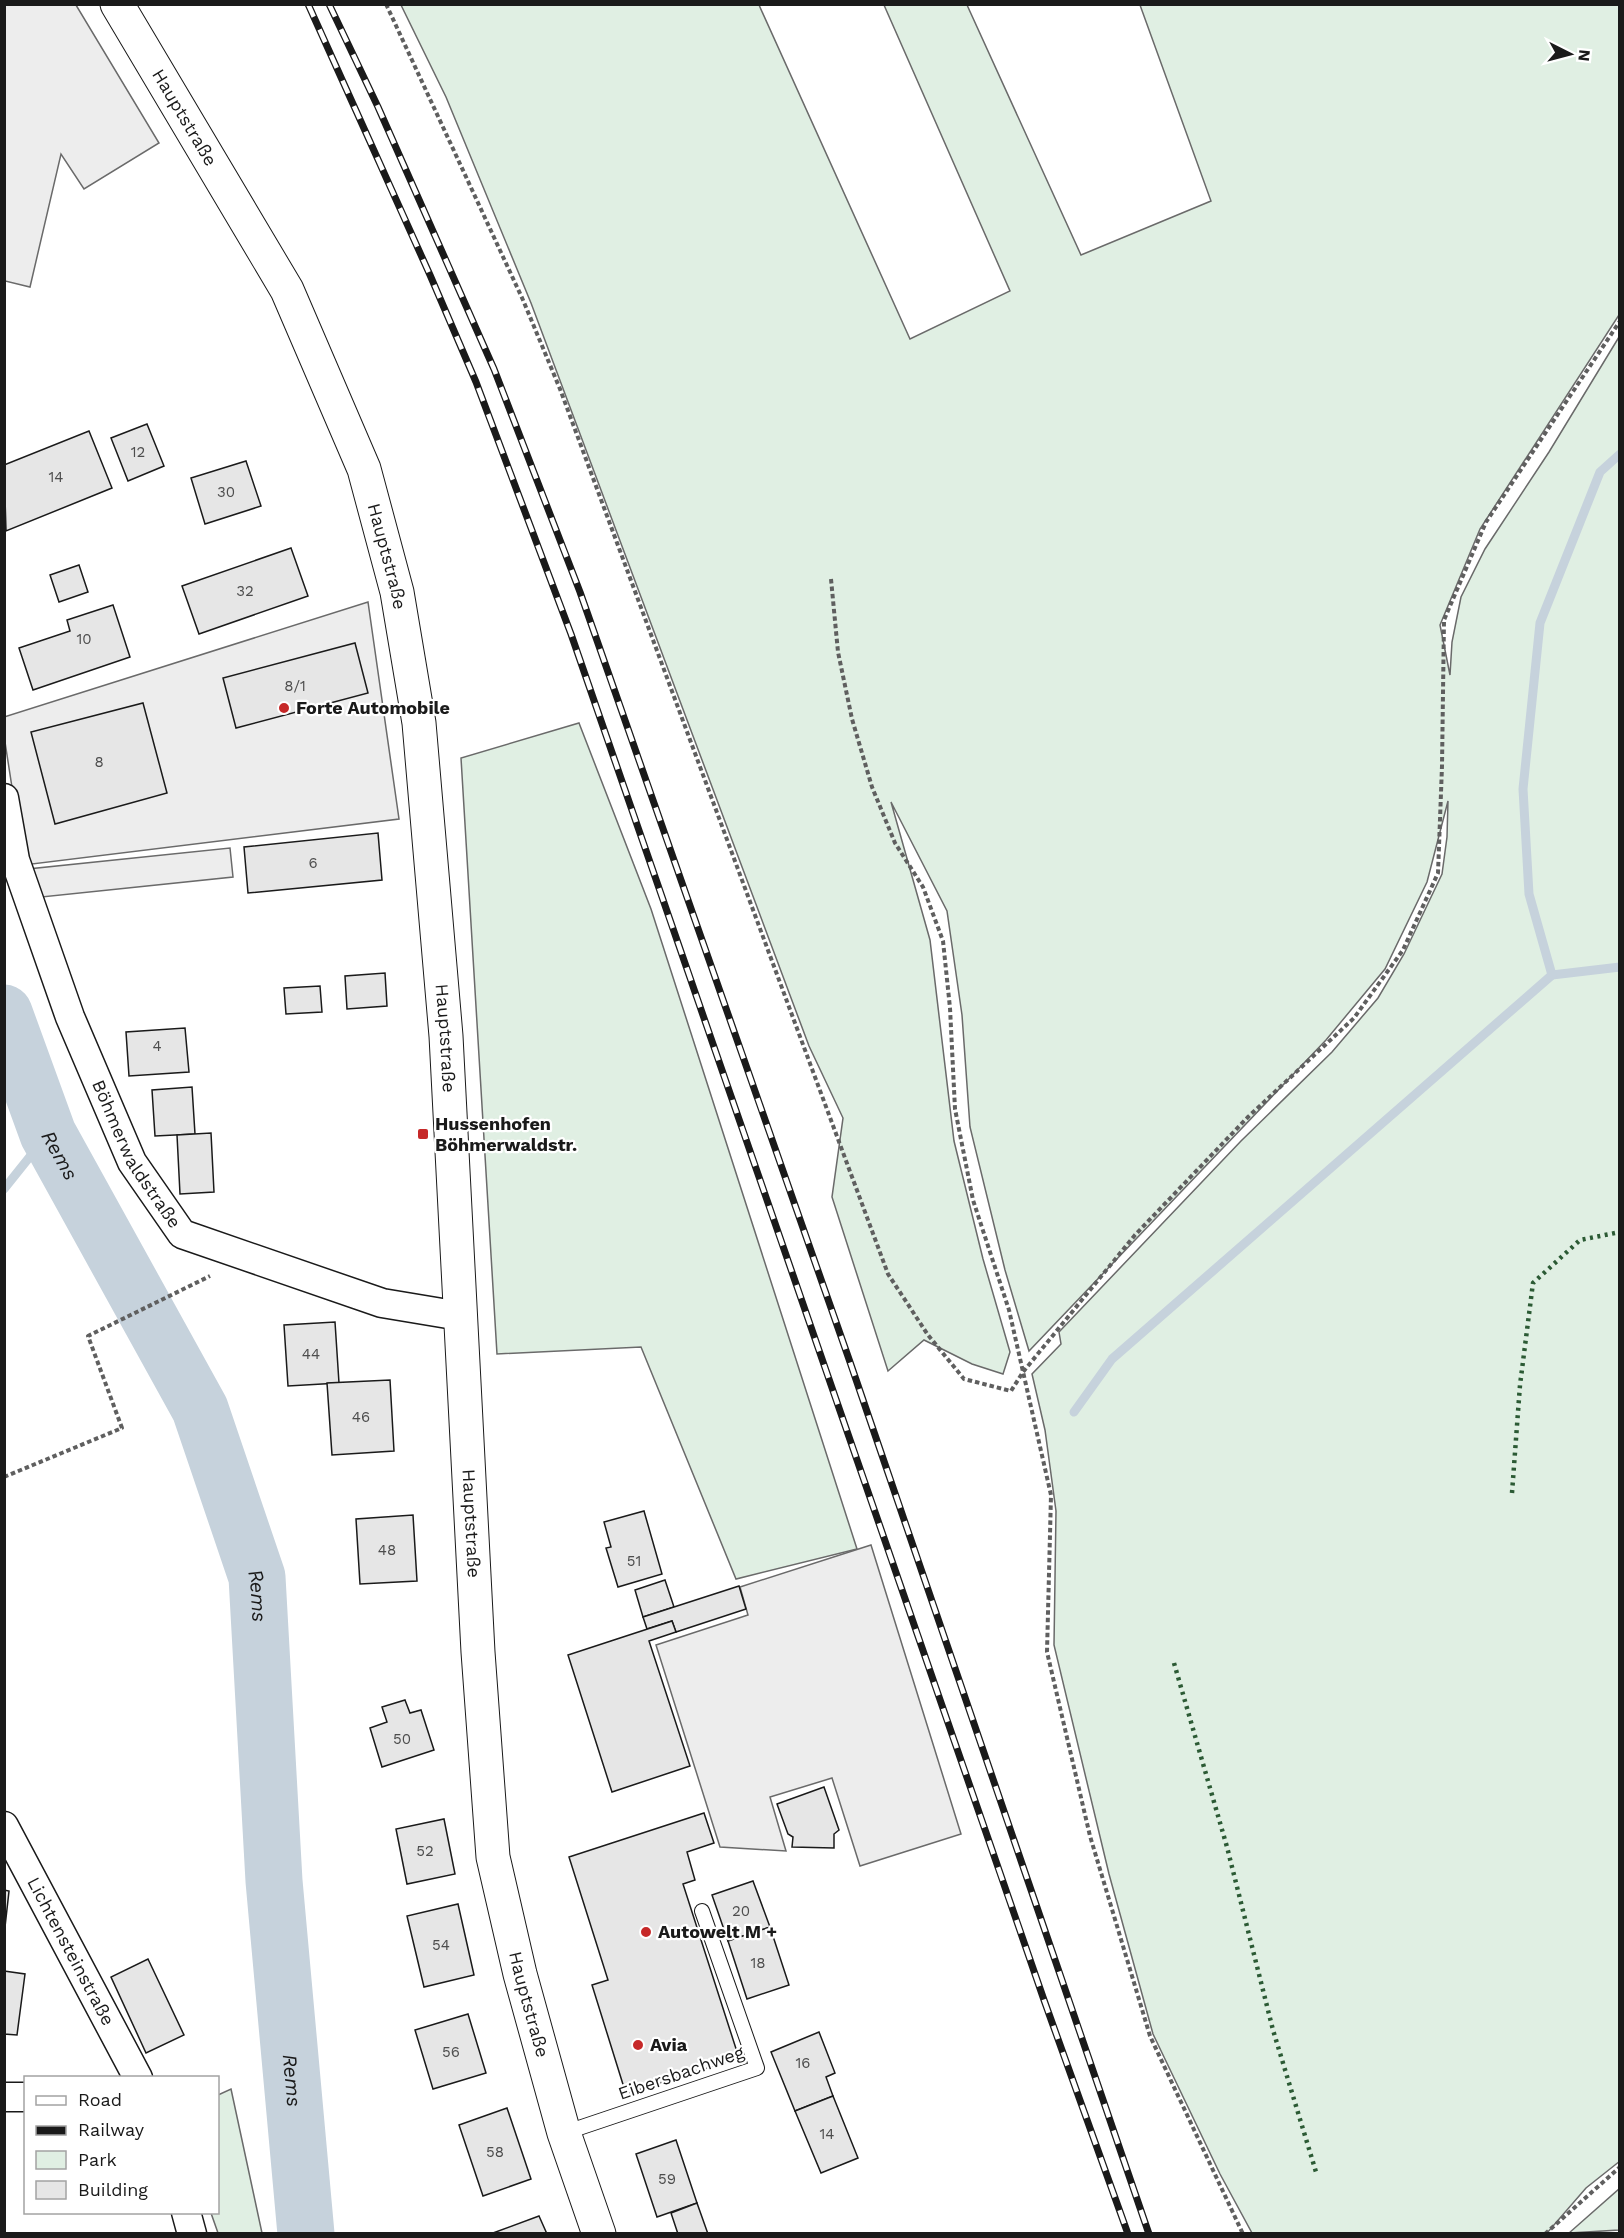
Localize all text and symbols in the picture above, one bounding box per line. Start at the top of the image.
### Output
north arrow [1540,24,1600,84]
text: N [1574,49,1594,62]
street label: Hauptstraße [148,65,222,169]
house number: 12 [131,443,145,461]
house number: 14 [48,468,64,486]
house number: 30 [217,483,235,501]
street label: Hauptstraße [364,501,411,611]
house number: 32 [236,582,254,600]
house number: 10 [76,630,92,648]
house number: 8/1 [284,677,306,695]
place label: Forte Automobile [296,697,450,718]
marker: Forte Automobile [277,701,291,715]
house number: 8 [94,753,104,771]
house number: 6 [308,854,318,872]
street label: Hauptstraße [432,983,460,1093]
house number: 4 [152,1037,162,1055]
street label: Böhmerwaldstraße [88,1077,186,1232]
place label: Hussenhofen Böhmerwaldstr. [435,1113,577,1155]
water label: Rems [36,1126,83,1184]
marker: Hussenhofen Böhmerwaldstr. [416,1127,430,1141]
house number: 44 [302,1345,320,1363]
house number: 46 [352,1408,370,1426]
street label: Hauptstraße [459,1468,485,1578]
house number: 48 [378,1541,396,1559]
house number: 51 [627,1552,641,1570]
water label: Rems [243,1566,271,1623]
house number: 50 [393,1730,411,1748]
house number: 52 [416,1842,434,1860]
street label: Lichtensteinstraße [23,1873,119,2029]
house number: 20 [732,1902,750,1920]
place label: Autowelt M + [658,1921,777,1942]
marker: Autowelt M + [639,1925,653,1939]
house number: 54 [432,1936,450,1954]
street label: Hauptstraße [505,1949,554,2060]
house number: 18 [750,1954,766,1972]
place label: Avia [650,2034,688,2055]
marker: Avia [631,2038,645,2052]
street label: Eibersbachweg [615,2041,747,2104]
house number: 56 [442,2043,460,2061]
water label: Rems [278,2053,306,2108]
house number: 16 [796,2054,810,2072]
legend [24,2076,219,2214]
text: Road [78,2089,122,2110]
text: Railway [78,2119,145,2140]
house number: 14 [819,2125,835,2143]
house number: 58 [486,2143,504,2161]
text: Park [78,2149,117,2170]
house number: 59 [658,2170,676,2188]
text: Building [78,2179,148,2200]

